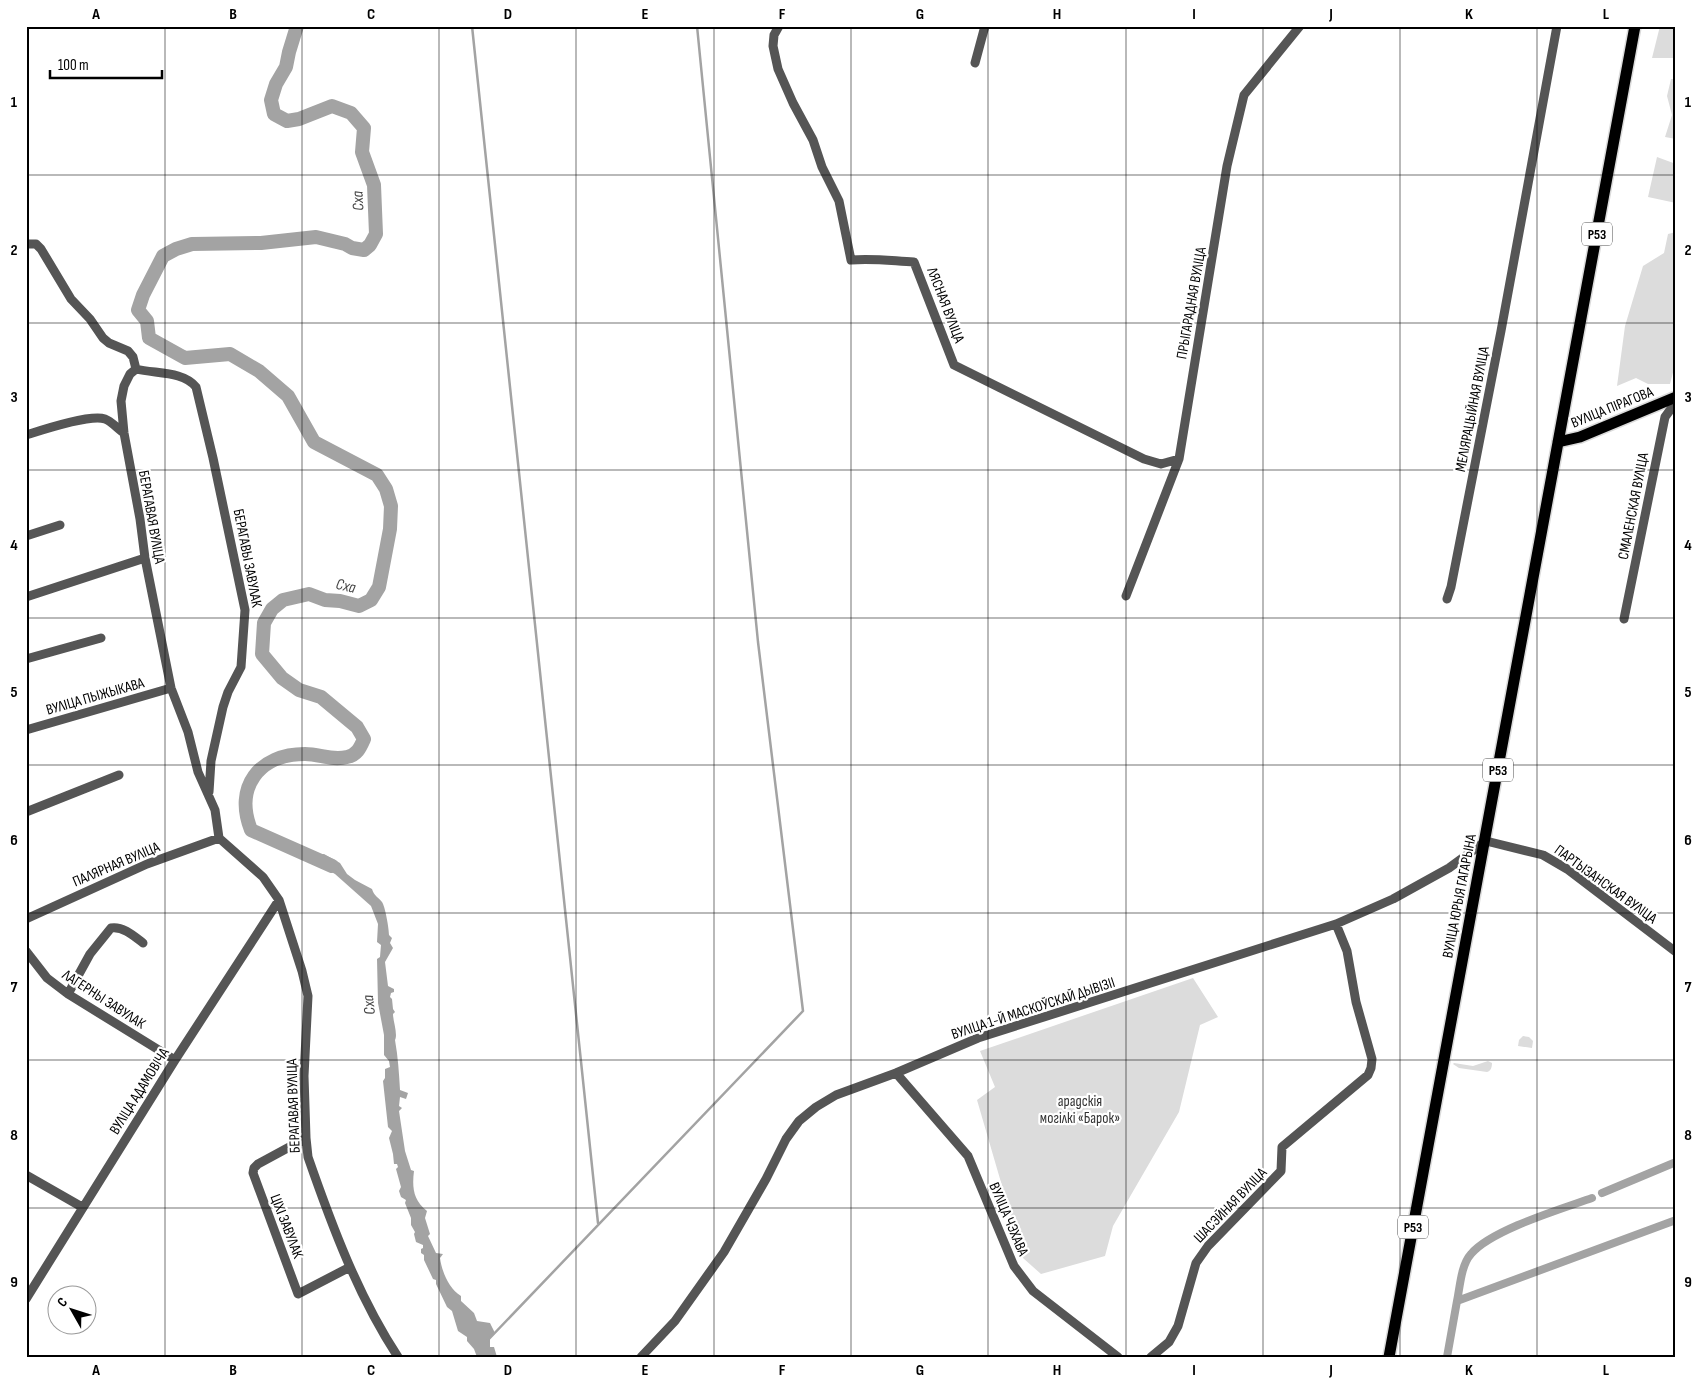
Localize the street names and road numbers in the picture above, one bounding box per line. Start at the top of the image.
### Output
road number: Р53 [1582,222,1612,245]
street label: ПРЫГАРАДНАЯ ВУЛІЦА [1172,245,1211,361]
street label: ЛЯСНАЯ ВУЛІЦА [922,264,969,346]
street label: МЕЛІЯРАЦЫЙНАЯ ВУЛІЦА [1451,344,1494,473]
street label: ВУЛІЦА ПІРАГОВА [1568,382,1657,433]
street label: СМАЛЕНСКАЯ ВУЛІЦА [1614,450,1653,561]
street label: БЕРАГАВАЯ ВУЛІЦА [134,469,169,566]
street label: БЕРАГАВЫ ЗАВУЛАК [229,507,266,609]
street label: ВУЛІЦА ПЫЖЫКАВА [44,673,147,720]
road number: Р53 [1483,758,1513,782]
street label: ВУЛІЦА ЮРЫЯ ГАГАРЫНА [1438,832,1481,960]
street label: ПАЛЯРНАЯ ВУЛІЦА [70,837,163,891]
street label: ПАРТЫЗАНСКАЯ ВУЛІЦА [1551,841,1661,928]
street label: ЛАГЕРНЫ ЗАВУЛАК [58,965,149,1034]
street label: ВУЛІЦА 1-Й МАСКОЎСКАЙ ДЫВІЗІІ [949,973,1117,1044]
street label: ВУЛІЦА АДАМОВІЧА [105,1044,174,1138]
street label: БЕРАГАВАЯ ВУЛІЦА [282,1058,305,1154]
street label: ШАСЭЙНАЯ ВУЛІЦА [1190,1163,1271,1247]
street label: ВУЛІЦА ЧЭХАВА [985,1179,1033,1259]
street label: ЦІХІ ЗАВУЛАК [266,1191,308,1261]
road number: Р53 [1398,1216,1428,1238]

